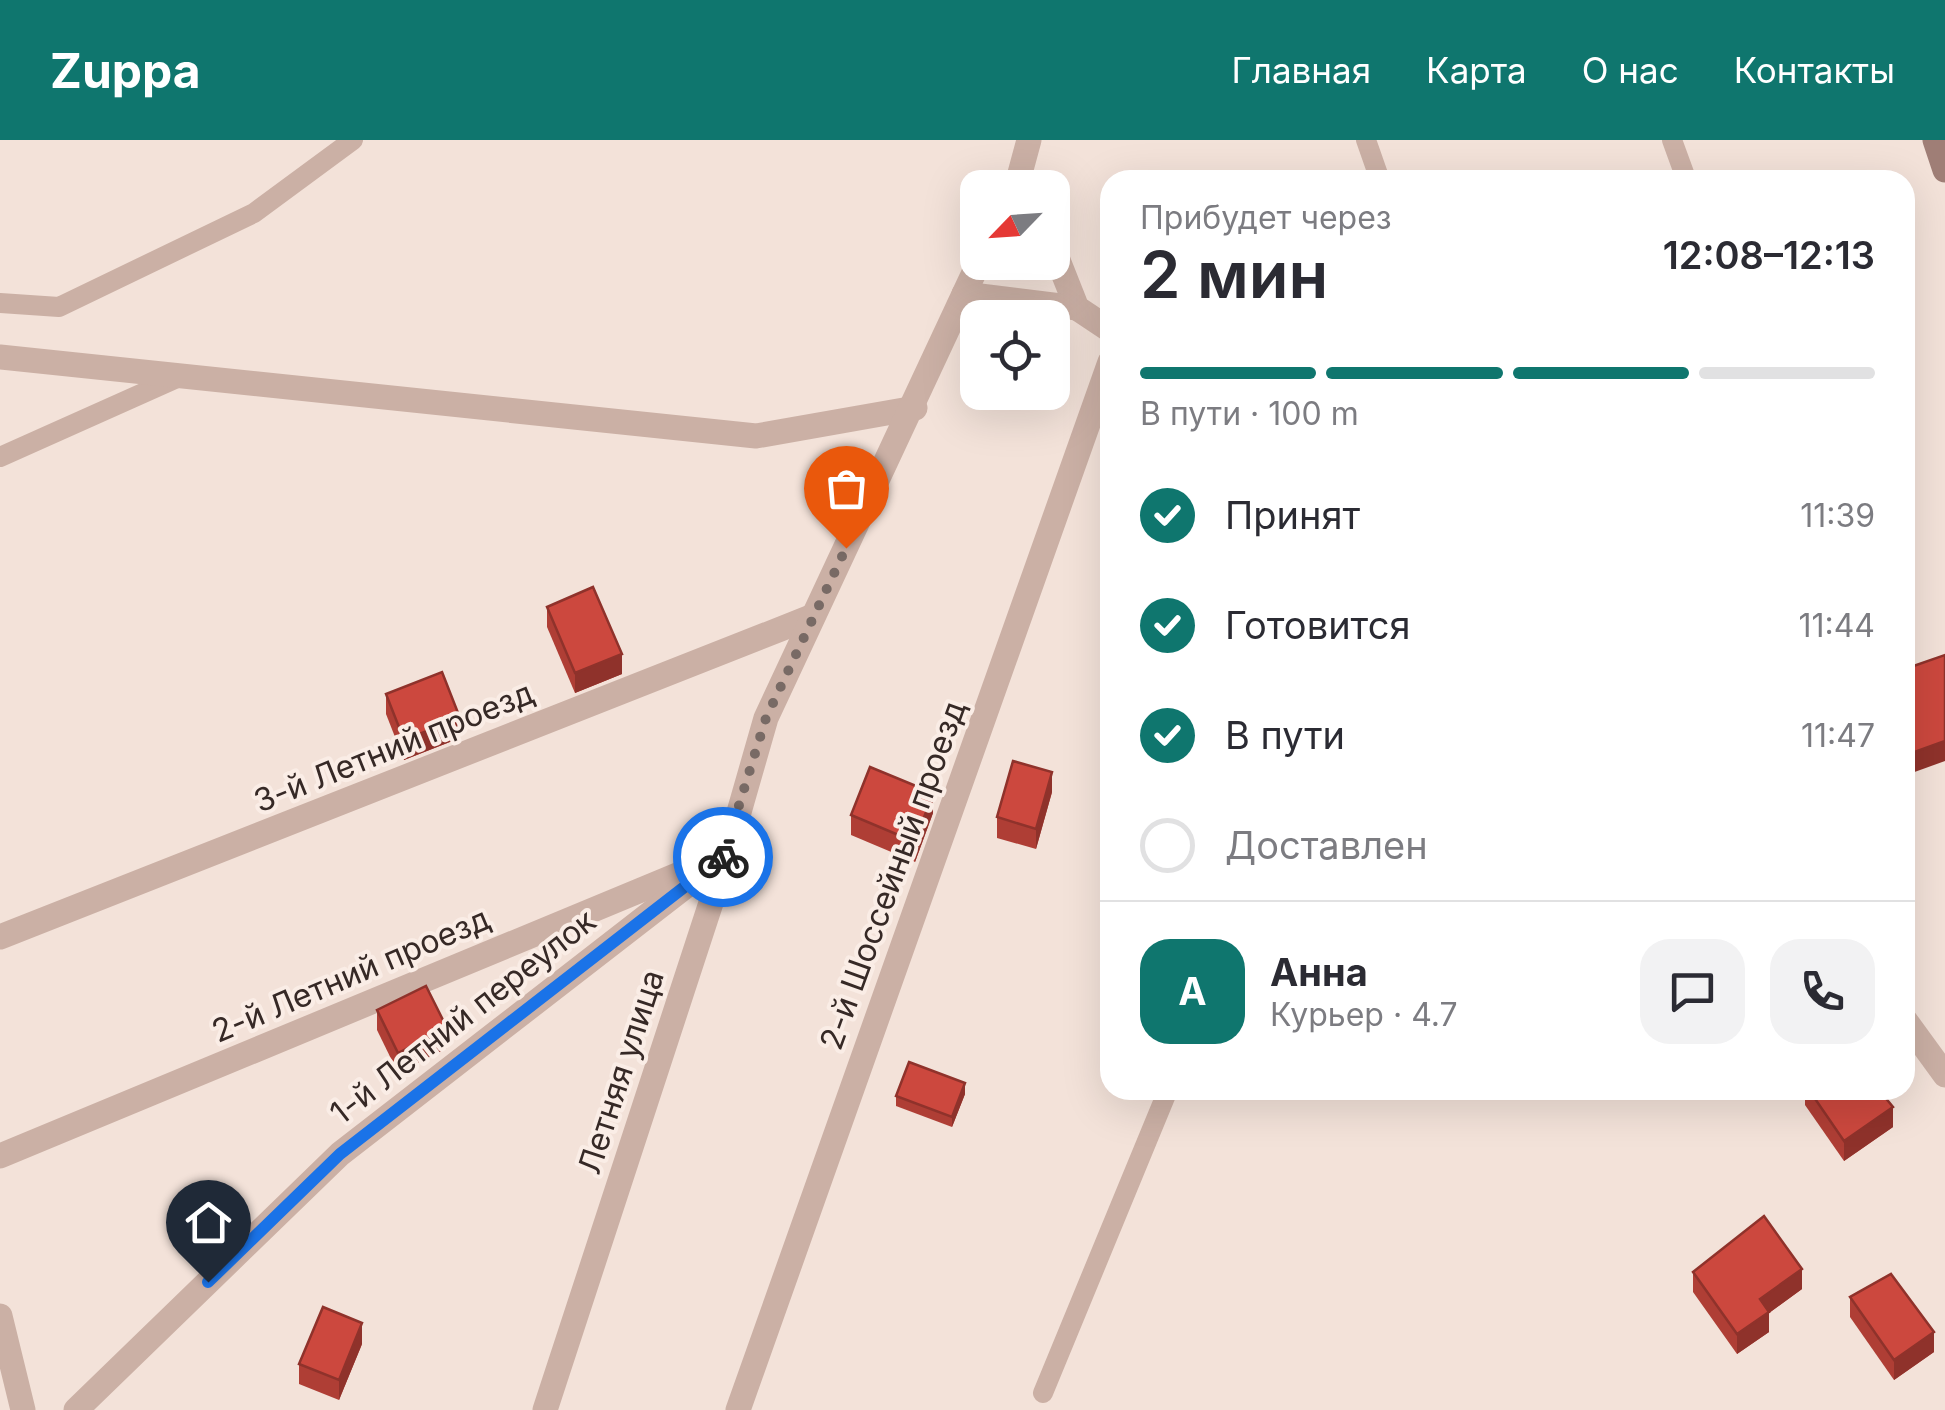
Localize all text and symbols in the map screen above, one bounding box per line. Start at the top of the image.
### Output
text: Zuppa [50,41,201,100]
text: Главная [1232,49,1371,91]
text: Карта [1426,49,1527,91]
text: О нас [1582,49,1679,91]
text: Контакты [1734,49,1895,91]
north arrow [960,170,1070,280]
map controls [960,170,1070,410]
text: Прибудет через [1140,198,1392,237]
text: 12:08–12:13 [1663,232,1875,278]
text: 2 мин [1140,235,1328,314]
button: locate [960,300,1070,410]
text: В пути · 100 m [1140,394,1359,433]
pin [804,446,889,549]
icon: bag [819,461,874,516]
icon: check [1140,488,1195,543]
text: Принят [1225,492,1360,538]
text: 11:39 [1800,496,1875,535]
icon: check [1140,598,1195,653]
text: Готовится [1225,602,1410,648]
text: 11:44 [1798,606,1875,645]
street label: 3-й Летний проезд [248,673,539,820]
street label: 2-й Шоссейный проезд [811,695,974,1055]
icon: check [1140,708,1195,763]
text: В пути [1225,712,1345,758]
text: 11:47 [1801,716,1875,755]
courier [673,807,773,907]
text: Доставлен [1225,822,1428,868]
icon: bike [696,830,751,885]
street label: 2-й Летний проезд [206,898,496,1051]
street label: 1-й Летний переулок [322,901,603,1132]
button: chat [1640,939,1745,1044]
button: phone [1770,939,1875,1044]
text: Анна [1270,949,1368,995]
street label: Летняя улица [569,965,672,1179]
text: А [1178,968,1207,1014]
text: Курьер · 4.7 [1270,995,1458,1034]
pin [166,1180,251,1283]
icon: home [181,1195,236,1250]

